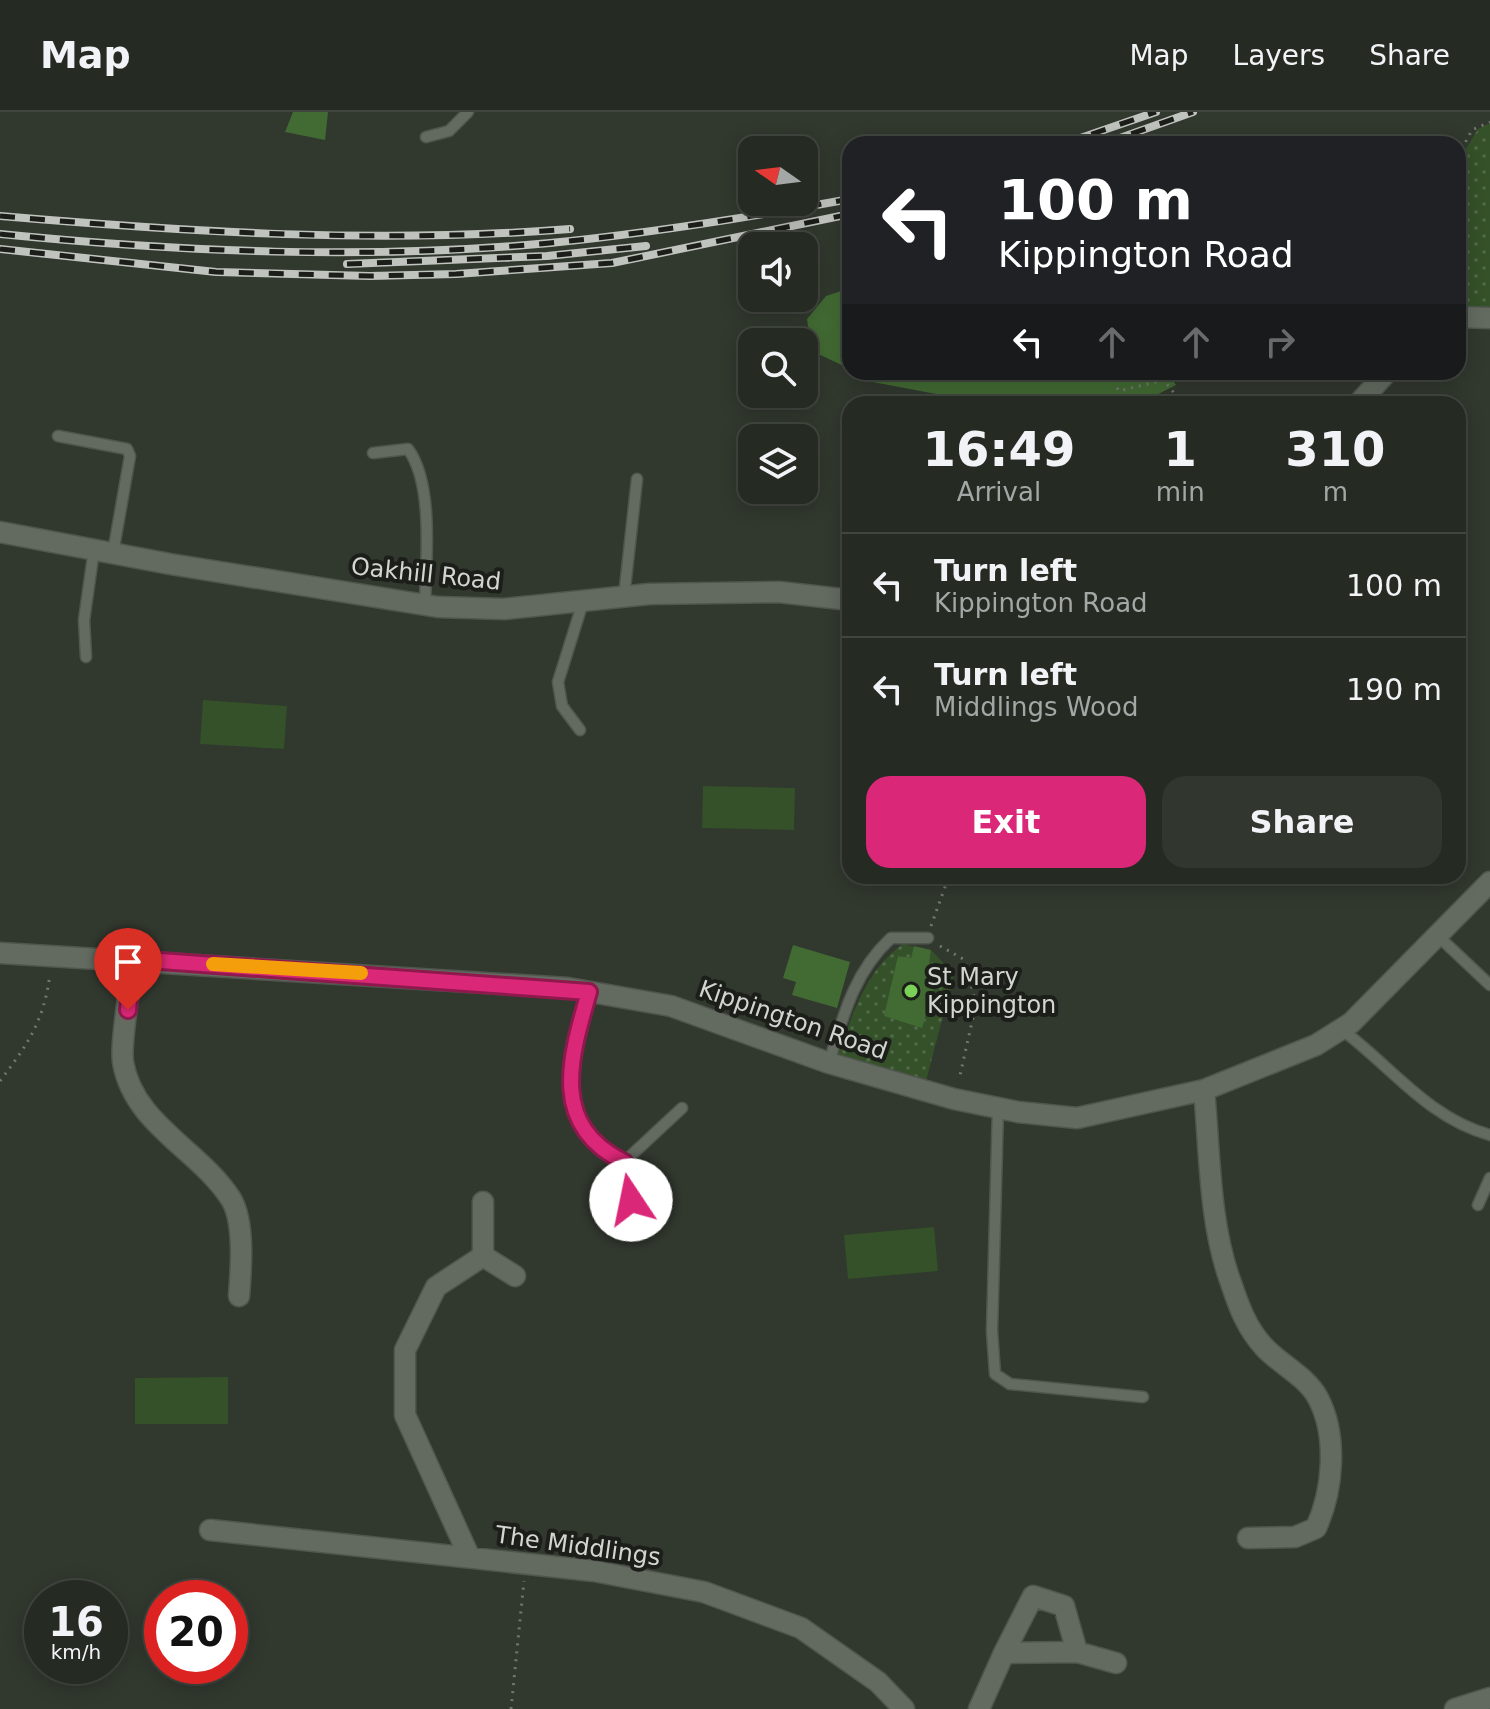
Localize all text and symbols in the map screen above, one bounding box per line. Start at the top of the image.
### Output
text: Map [40,33,131,77]
text: Map [1129,39,1189,72]
text: Layers [1233,39,1325,72]
text: Share [1369,39,1450,72]
north arrow [738,136,818,216]
map controls [738,136,818,504]
text: 100 m [998,167,1193,232]
icon: left [866,168,970,272]
button: sound [738,232,818,312]
text: Kippington Road [998,234,1294,275]
icon: left [1006,320,1050,364]
icon: ahead [1090,320,1134,364]
icon: ahead [1174,320,1218,364]
icon: right [1258,320,1302,364]
button: search [738,328,818,408]
text: 16:49 [922,421,1075,477]
text: 1 [1164,421,1197,477]
text: 310 [1285,421,1385,477]
button: layers [738,424,818,504]
text: Arrival [957,477,1041,507]
text: min [1156,477,1205,507]
text: m [1323,477,1348,507]
street label: Oakhill Road [350,552,502,596]
text: Turn left [934,553,1077,588]
icon: left [866,563,910,607]
text: 100 m [1346,568,1442,603]
text: Kippington Road [934,588,1148,618]
text: Turn left [934,657,1077,692]
icon: left [866,667,910,711]
text: 190 m [1346,672,1442,707]
text: Middlings Wood [934,692,1138,722]
button: Exit [866,776,1146,868]
button: Share [1162,776,1442,868]
pin [94,928,162,1010]
icon: arrive [106,940,150,984]
place label: St Mary Kippington [927,963,1056,1019]
street label: Kippington Road [695,975,891,1065]
marker: St Mary Kippington [902,982,920,1000]
position arrow [589,1158,673,1242]
street label: The Middlings [493,1520,662,1571]
speed limit sign: 20 [144,1580,248,1684]
text: 16 [48,1599,104,1645]
text: km/h [51,1640,101,1664]

